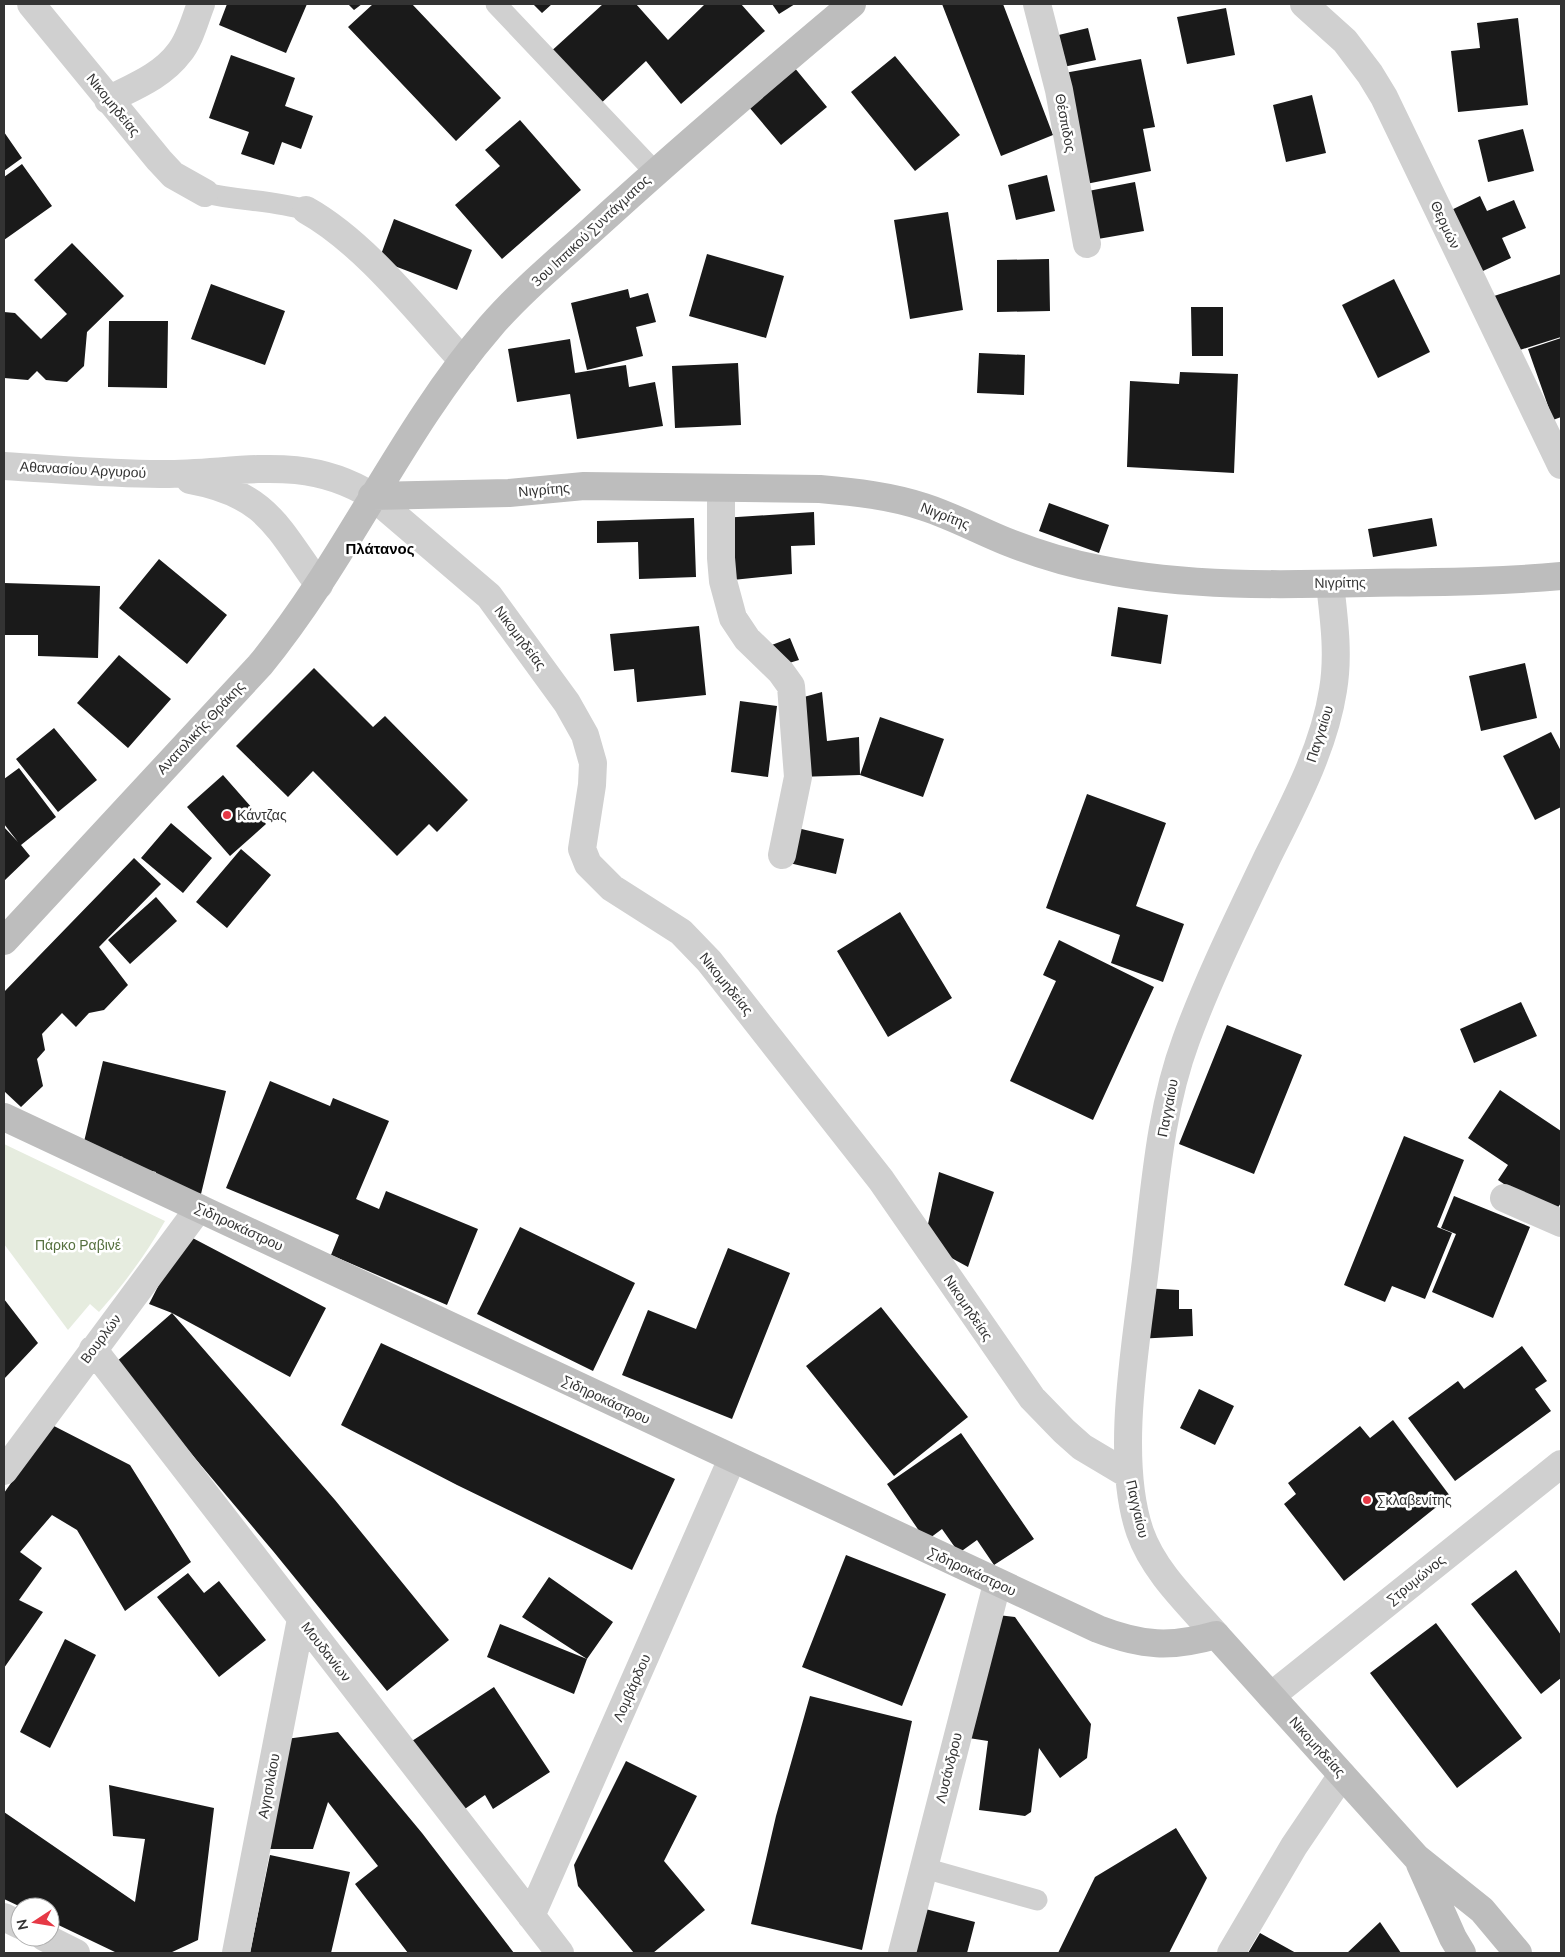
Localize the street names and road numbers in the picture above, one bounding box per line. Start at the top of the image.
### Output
street label: Νικομηδείας [82,70,144,140]
street label: Θέσπιδος [1050,92,1080,154]
street label: 3ου Ιππικού Συντάγματος [527,171,655,291]
street label: Θερμών [1426,198,1464,252]
street label: Αθανασίου Αργυρού [19,457,147,483]
street label: Νιγρίτης [518,478,571,502]
street label: Νιγρίτης [918,498,973,534]
street label: Νιγρίτης [1314,573,1366,593]
street label: Νικομηδείας [490,602,550,674]
street label: Ανατολικής Θράκης [153,677,249,779]
street label: Παγγαίου [1302,703,1338,765]
street label: Νικομηδείας [695,949,757,1019]
street label: Παγγαίου [1153,1077,1183,1139]
street label: Σιδηροκάστρου [192,1198,286,1256]
street label: Νικομηδείας [939,1271,997,1345]
street label: Βουρλών [76,1310,126,1368]
street label: Σιδηροκάστρου [559,1371,653,1429]
street label: Παγγαίου [1121,1478,1153,1540]
street label: Σιδηροκάστρου [925,1543,1019,1601]
street label: Στρυμώνος [1383,1550,1449,1609]
street label: Μουδανίων [297,1618,355,1686]
street label: Λομβάρδου [609,1651,655,1725]
street label: Νικομηδείας [1285,1713,1349,1782]
street label: Λυσάνδρου [931,1731,967,1805]
street label: Αγησιλάου [253,1752,285,1820]

